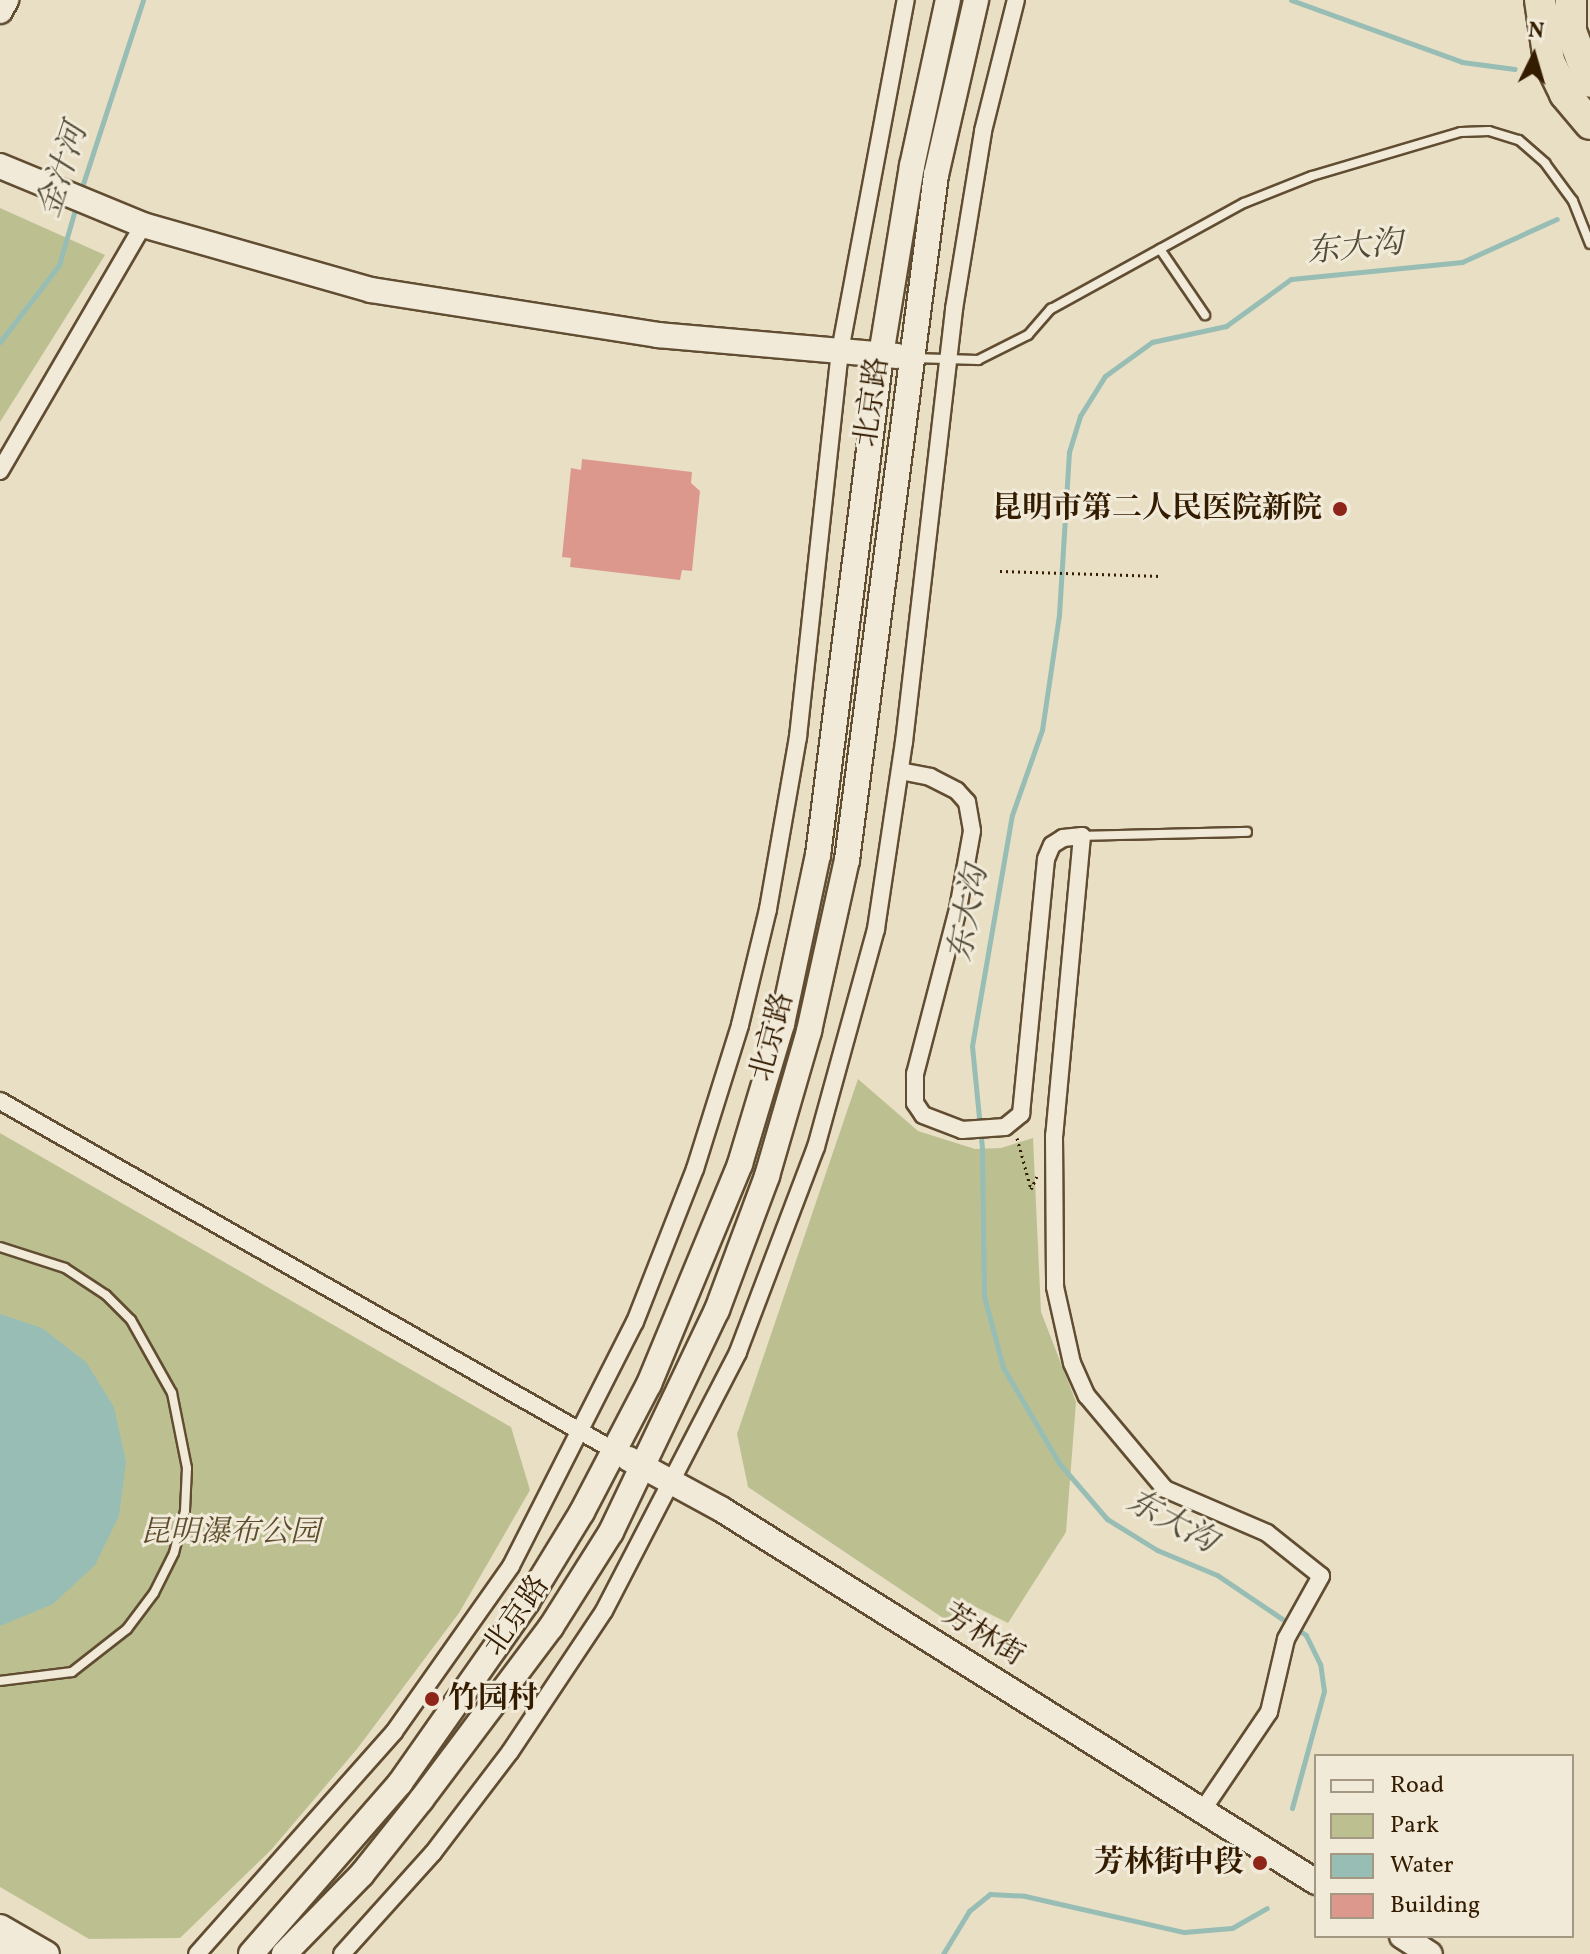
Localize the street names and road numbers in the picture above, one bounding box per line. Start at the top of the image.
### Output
street label: 北京路 [849,355,897,449]
street label: 北京路 [744,989,802,1085]
street label: 北京路 [476,1569,558,1663]
street label: 芳林街 [935,1597,1031,1675]

